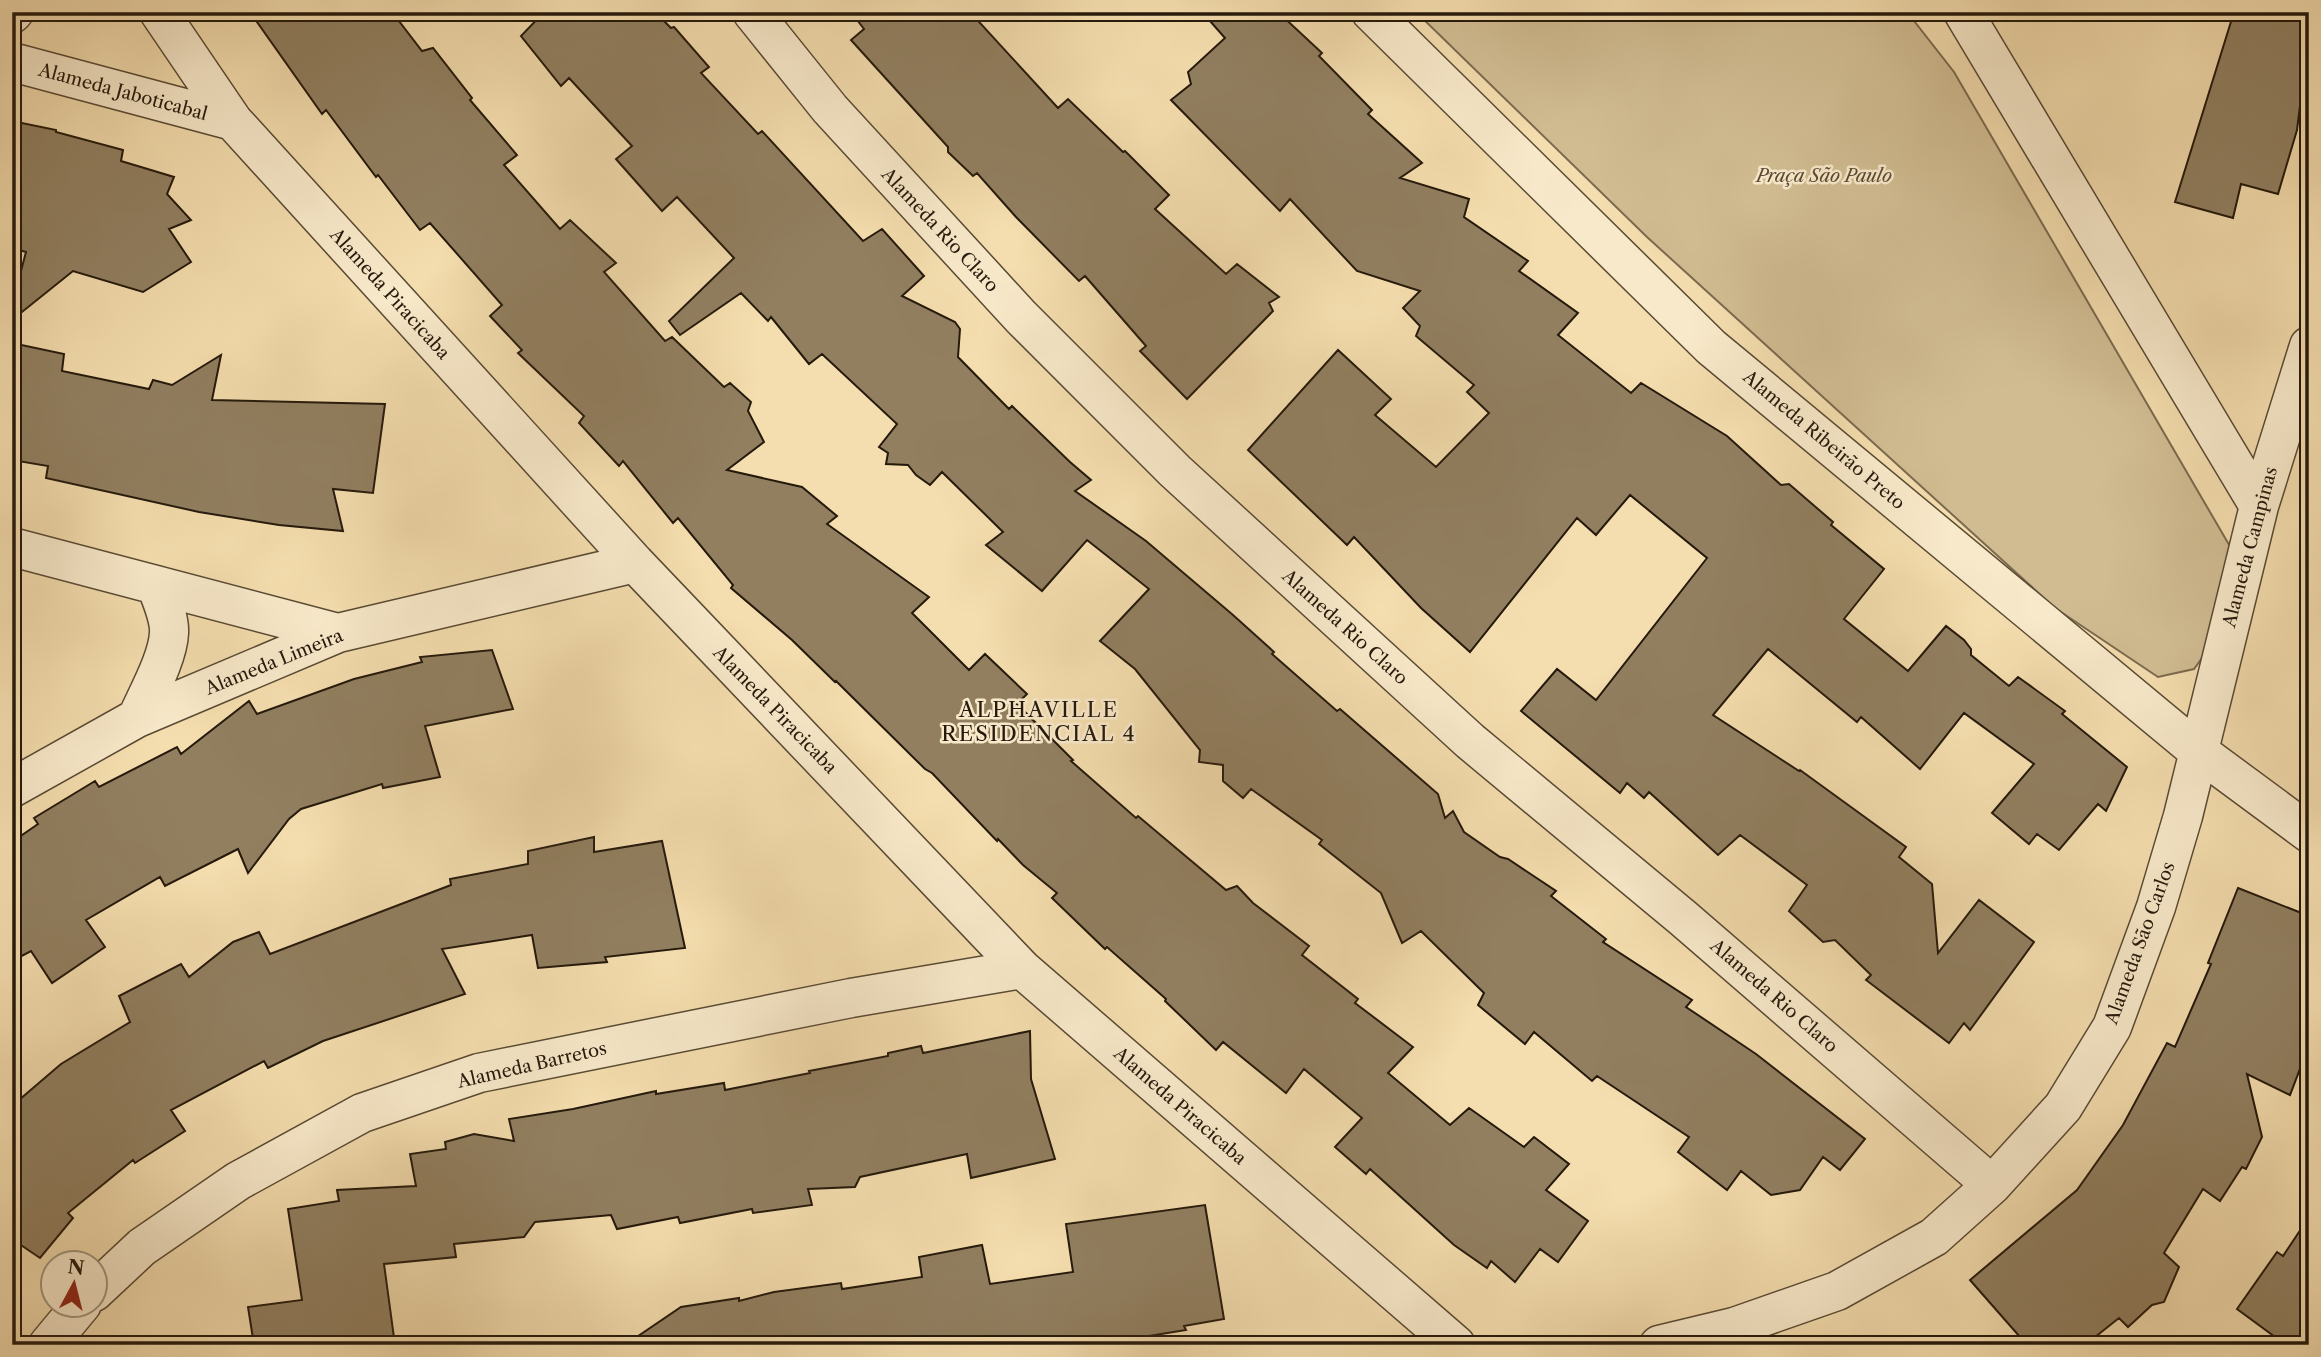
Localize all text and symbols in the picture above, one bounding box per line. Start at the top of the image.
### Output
street label: Alameda Jaboticabal [35,59,210,125]
street label: Alameda Rio Claro [876,163,1003,297]
park label: Praça São Paulo [1754,165,1892,187]
street label: Alameda Piracicaba [325,223,455,364]
street label: Alameda Ribeirão Preto [1738,365,1909,514]
street label: Alameda Campinas [2218,464,2282,631]
street label: Alameda Rio Claro [1277,564,1412,689]
street label: Alameda Limeira [201,624,347,700]
street label: Alameda Piracicaba [708,641,842,779]
district label: ALPHAVILLE RESIDENCIAL 4 [941,697,1137,746]
street label: Alameda São Carlos [2100,859,2180,1028]
street label: Alameda Rio Claro [1705,934,1842,1057]
street label: Alameda Barretos [454,1037,609,1093]
street label: Alameda Piracicaba [1108,1042,1251,1170]
north arrow [38,1248,108,1318]
text: N [66,1255,86,1280]

